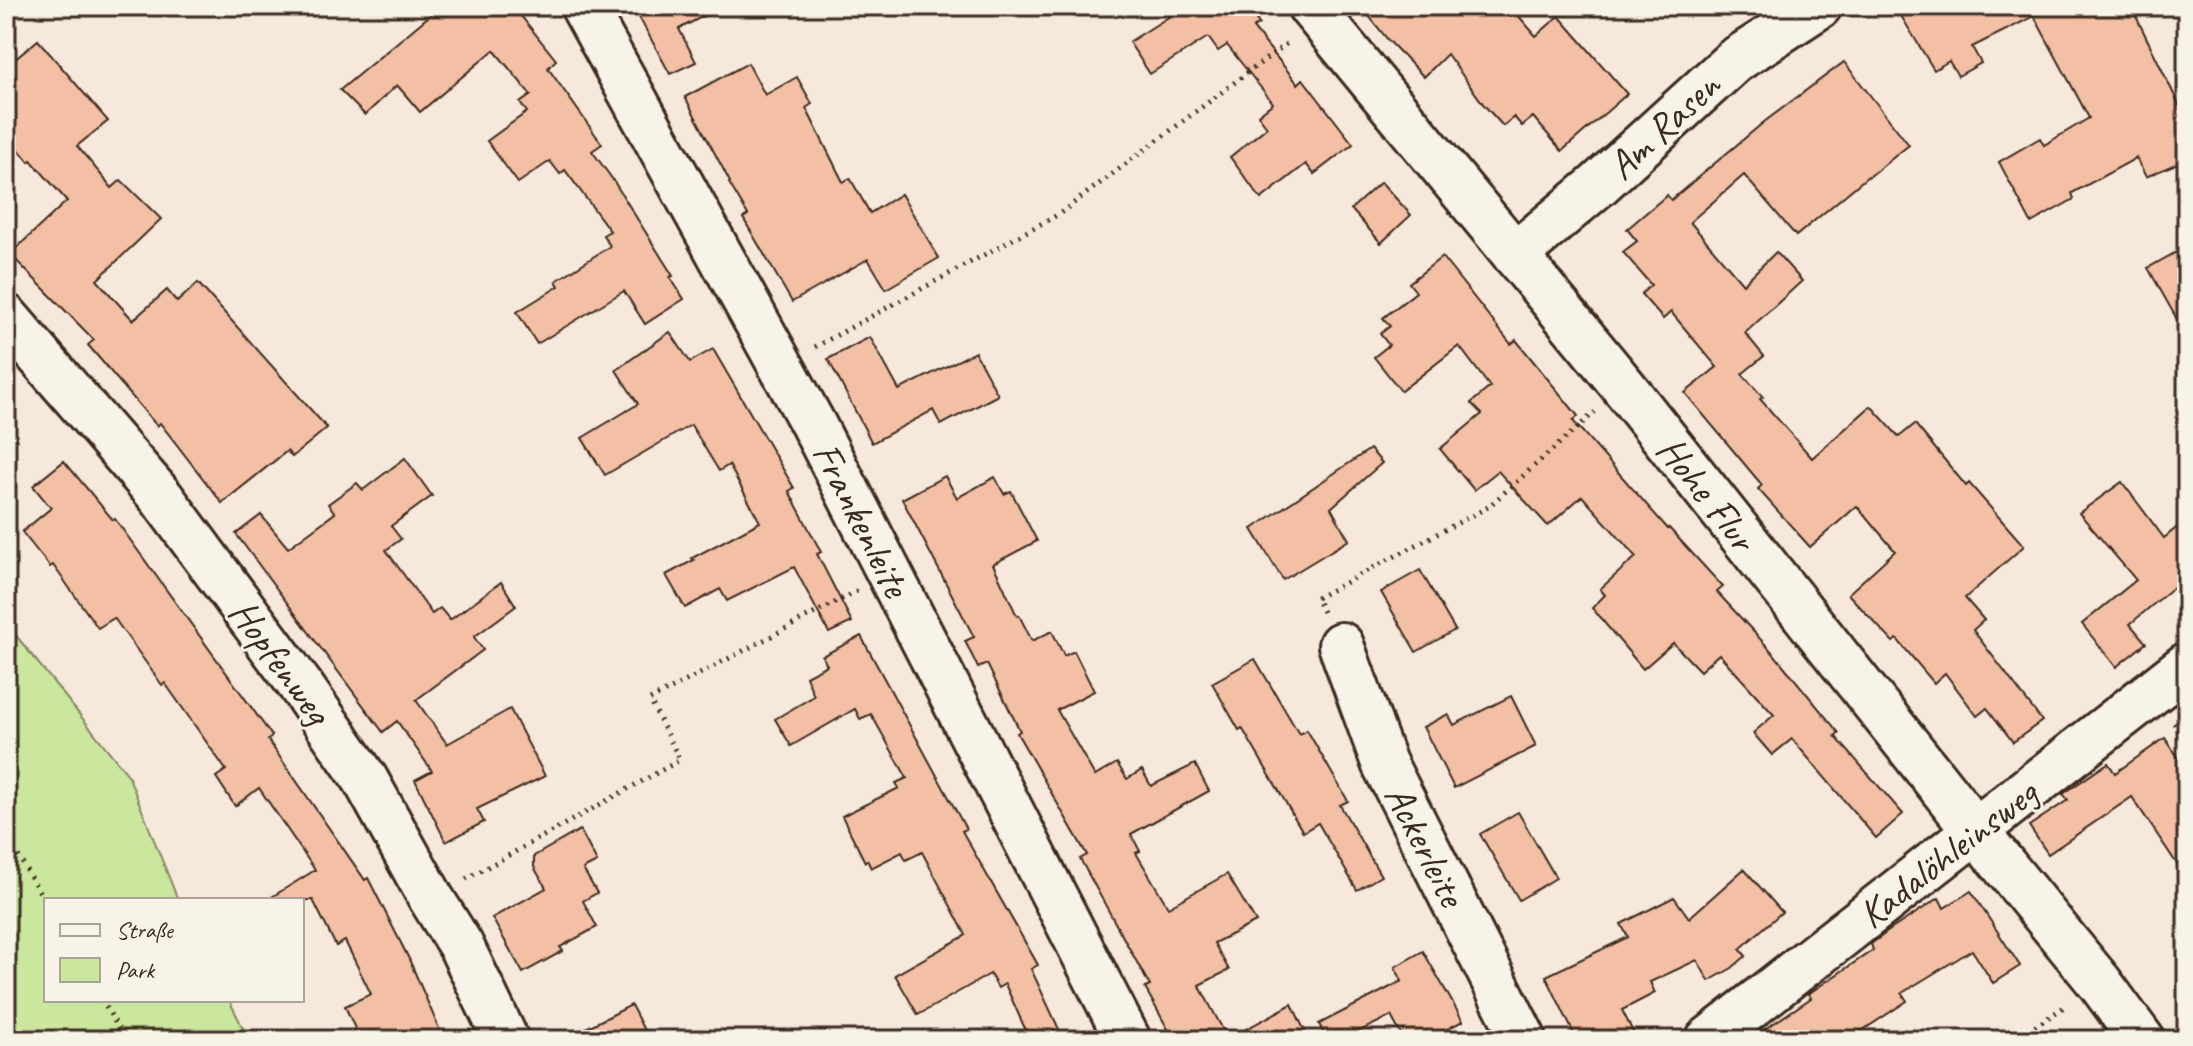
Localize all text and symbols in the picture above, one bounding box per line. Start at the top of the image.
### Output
street label: Am Rasen [1597,60,1732,190]
street label: Hohe Flur [1646,426,1769,564]
street label: Frankenleite [801,434,923,608]
street label: Hopfenweg [218,589,344,736]
street label: Kadalöhleinsweg [1848,767,2049,939]
street label: Ackerleite [1373,776,1478,917]
legend [44,898,304,1002]
text: Straße [116,915,175,945]
text: Park [116,955,156,985]

